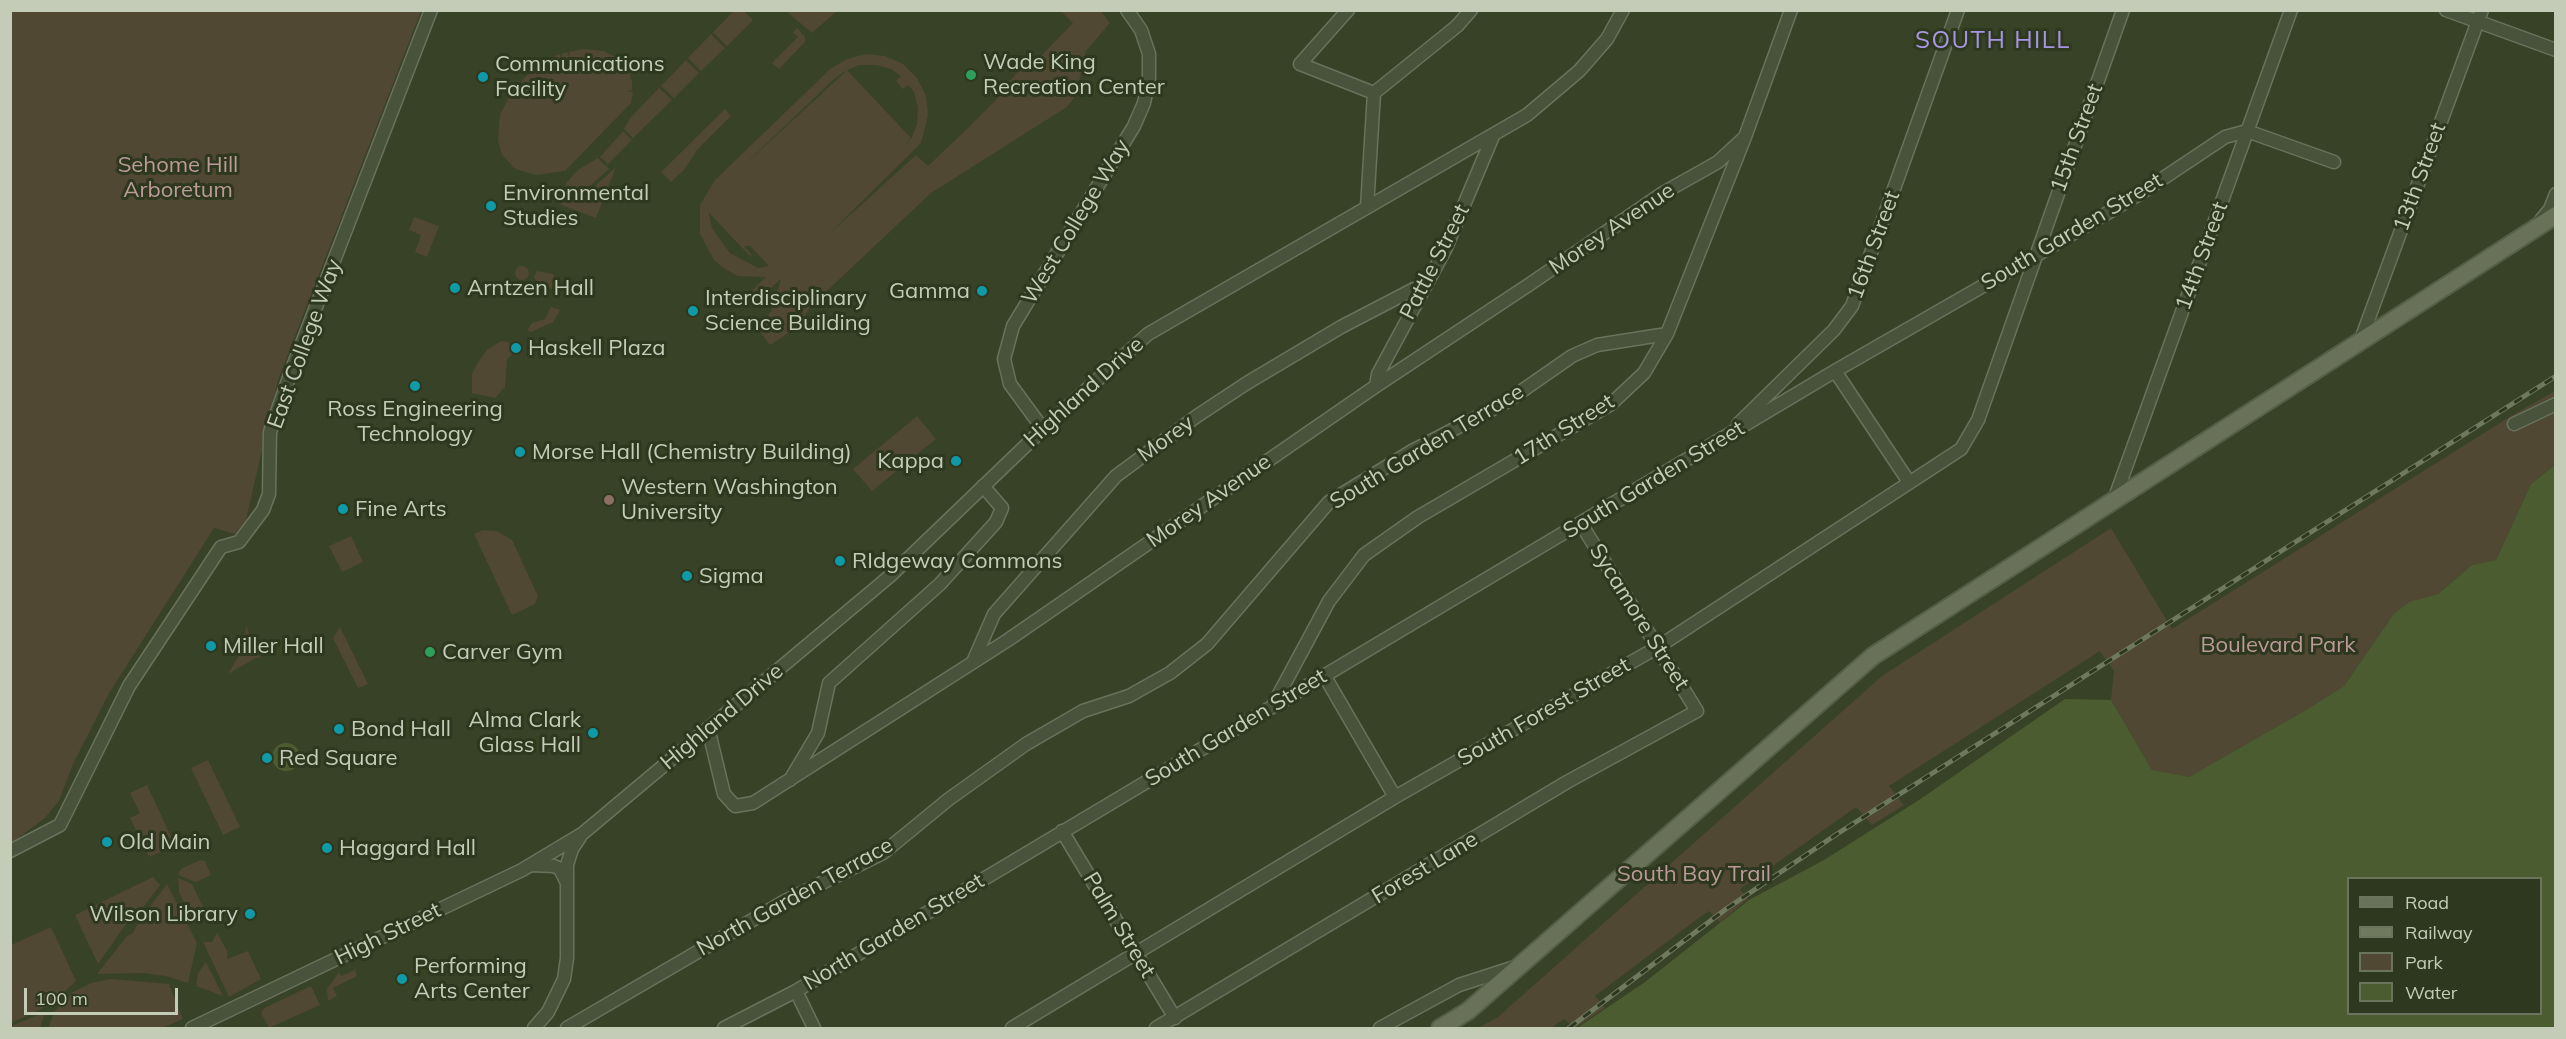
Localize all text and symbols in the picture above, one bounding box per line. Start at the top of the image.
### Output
district label: SOUTH HILL [1915,27,2071,55]
place label: Wade King Recreation Center [983,49,1165,100]
place label: Communications Facility [495,51,665,102]
marker: Wade King Recreation Center [964,68,978,82]
marker: Communications Facility [476,70,490,84]
street label: 15th Street [2045,80,2109,196]
street label: 13th Street [2388,119,2452,235]
street label: West College Way [1016,135,1136,309]
park label: Sehome Hill Arboretum [118,152,238,204]
street label: South Garden Street [1976,167,2168,297]
street label: Morey Avenue [1544,177,1680,281]
place label: Environmental Studies [503,180,649,231]
street label: 16th Street [1842,187,1906,303]
street label: 14th Street [2170,198,2234,314]
marker: Environmental Studies [484,199,498,213]
street label: Pattle Street [1395,200,1475,324]
street label: East College Way [262,256,348,432]
place label: Arntzen Hall [467,275,594,301]
place label: Gamma [889,278,970,304]
marker: Arntzen Hall [448,281,462,295]
marker: Gamma [975,284,989,298]
place label: Interdisciplinary Science Building [705,285,871,336]
marker: Interdisciplinary Science Building [686,304,700,318]
street label: Highland Drive [1019,331,1149,453]
place label: Haskell Plaza [528,335,665,361]
marker: Haskell Plaza [509,341,523,355]
marker: Ross Engineering Technology [408,379,422,393]
street label: South Garden Terrace [1325,379,1529,515]
street label: 17th Street [1509,389,1619,471]
place label: Ross Engineering Technology [327,396,503,448]
street label: Morey [1133,410,1199,468]
street label: South Garden Street [1558,415,1750,545]
place label: Morse Hall (Chemistry Building) [532,439,852,465]
marker: Morse Hall (Chemistry Building) [513,445,527,459]
place label: Kappa [877,448,944,474]
street label: Morey Avenue [1142,449,1276,553]
marker: Kappa [949,454,963,468]
place label: Western Washington University [621,474,838,526]
marker: Western Washington University [602,493,616,507]
place label: Fine Arts [355,496,447,522]
marker: Fine Arts [336,502,350,516]
street label: Sycamore Street [1583,539,1695,695]
place label: RIdgeway Commons [852,548,1062,574]
marker: RIdgeway Commons [833,554,847,568]
place label: Sigma [699,563,764,589]
marker: Sigma [680,569,694,583]
park label: Boulevard Park [2200,632,2356,658]
place label: Miller Hall [223,633,324,659]
marker: Miller Hall [204,639,218,653]
place label: Carver Gym [442,639,563,665]
marker: Carver Gym [423,645,437,659]
street label: South Forest Street [1453,652,1635,772]
street label: Highland Drive [655,658,789,776]
street label: South Garden Street [1140,663,1332,793]
place label: Alma Clark Glass Hall [469,707,581,758]
place label: Bond Hall [351,716,451,742]
marker: Bond Hall [332,722,346,736]
marker: Alma Clark Glass Hall [586,726,600,740]
place label: Red Square [279,745,397,771]
marker: Red Square [260,751,274,765]
street label: Forest Lane [1367,826,1483,910]
place label: Old Main [119,829,210,855]
street label: North Garden Terrace [692,832,898,962]
marker: Old Main [100,835,114,849]
place label: Haggard Hall [339,835,476,861]
marker: Haggard Hall [320,841,334,855]
park label: South Bay Trail [1617,861,1771,887]
street label: North Garden Street [799,868,989,996]
street label: Palm Street [1077,868,1161,982]
legend [2347,877,2542,1015]
text: Road [2405,891,2449,914]
street label: High Street [331,897,445,971]
place label: Wilson Library [89,901,238,927]
marker: Wilson Library [243,907,257,921]
text: Railway [2405,921,2473,944]
text: Park [2405,951,2443,974]
place label: Performing Arts Center [414,953,530,1004]
marker: Performing Arts Center [395,972,409,986]
scale bar [27,976,182,1014]
text: Water [2405,981,2457,1004]
text: 100 m [35,987,88,1010]

